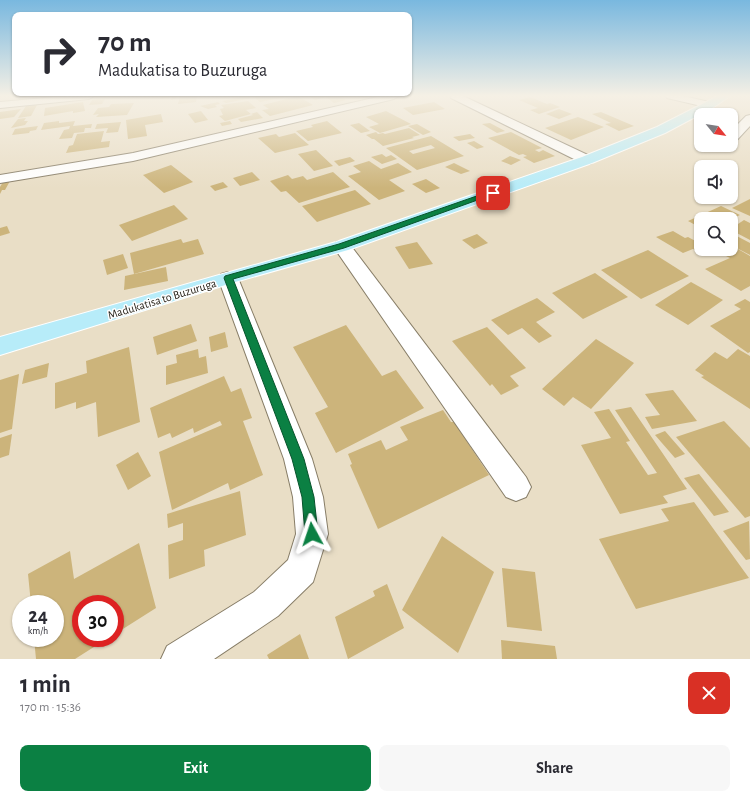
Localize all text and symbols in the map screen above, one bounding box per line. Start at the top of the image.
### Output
icon: right [32,28,84,80]
text: 70 m [98,29,152,57]
text: Madukatisa to Buzuruga [98,62,267,80]
north arrow [694,108,738,152]
map controls [694,108,738,256]
button: sound [694,160,738,204]
pin [476,176,510,210]
icon: arrive [482,182,504,204]
button: search [694,212,738,256]
street label: Madukatisa to Buzuruga [106,277,218,321]
position arrow [291,513,333,555]
speed limit sign: 30 [72,595,124,647]
text: 24 [28,606,48,626]
text: km/h [28,626,48,636]
button: close [688,672,730,714]
text: 1 min [20,673,71,697]
text: 170 m · 15:36 [20,701,81,714]
button: Exit [20,745,371,791]
button: Share [379,745,730,791]

